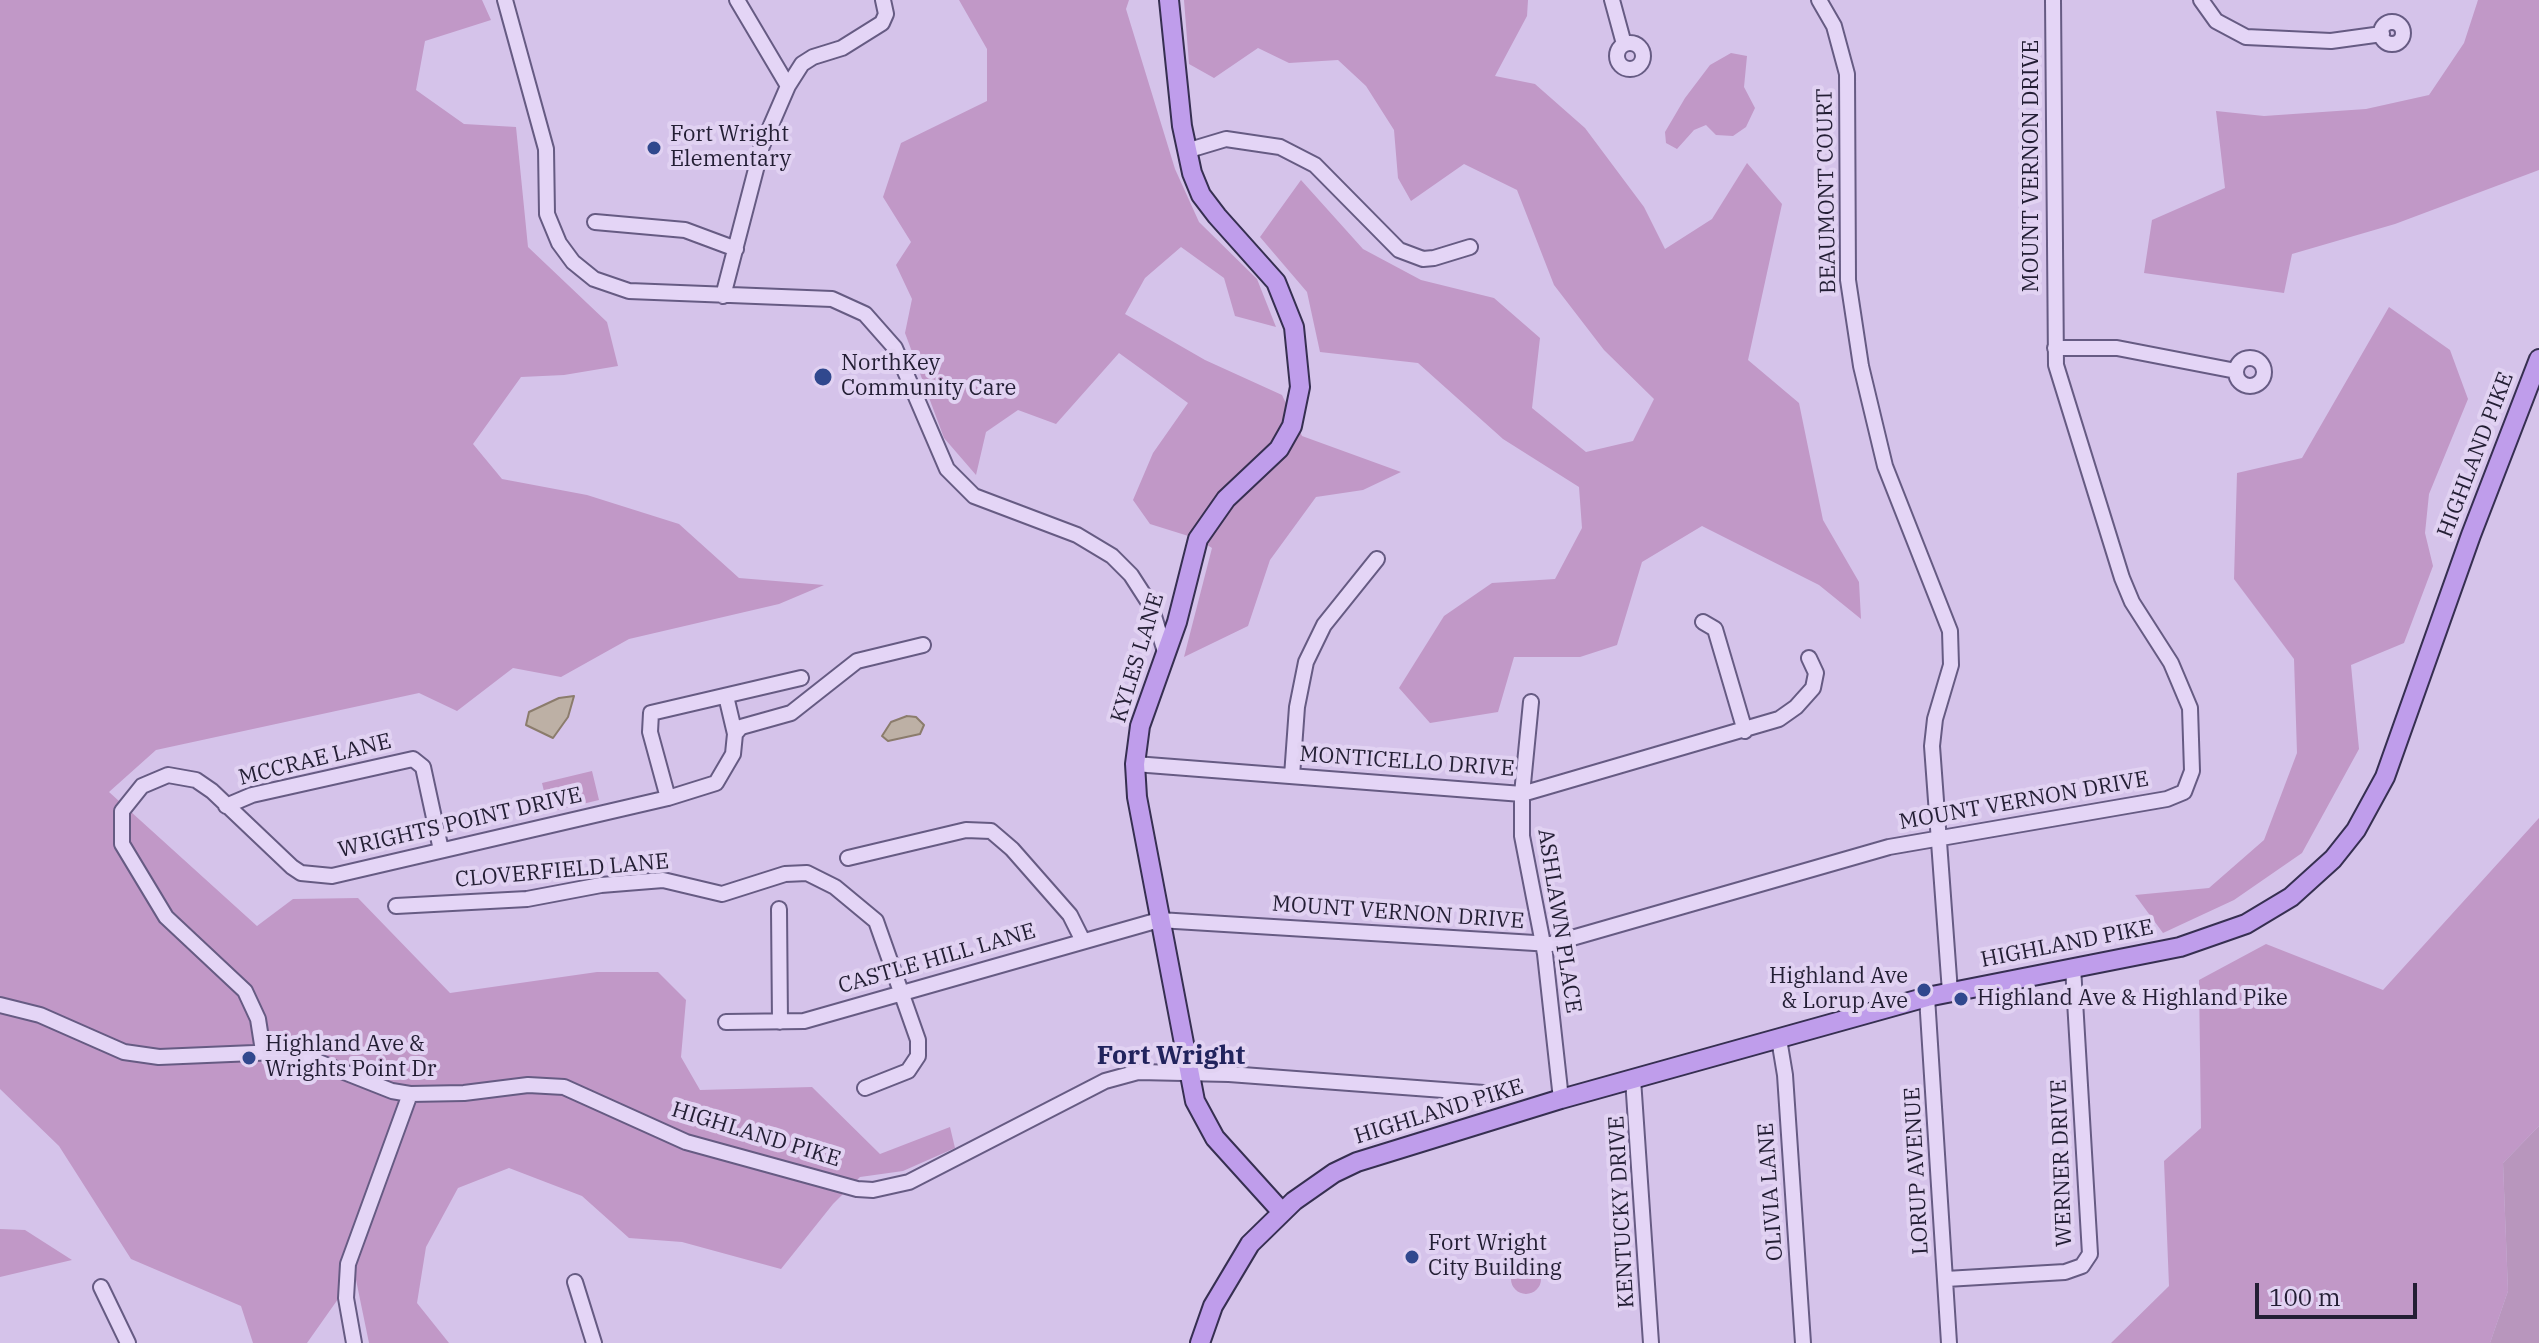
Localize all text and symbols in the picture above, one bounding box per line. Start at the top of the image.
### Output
street label: MOUNT VERNON DRIVE [2019,40,2045,292]
street label: BEAUMONT COURT [1812,88,1842,294]
place label: Fort Wright Elementary [670,122,791,174]
marker: Fort Wright Elementary [645,139,663,157]
place label: NorthKey Community Care [841,351,1016,402]
marker: NorthKey Community Care [812,366,834,388]
street label: HIGHLAND PIKE [2432,368,2520,542]
street label: KYLES LANE [1106,590,1170,726]
street label: MCCRAE LANE [236,728,394,792]
street label: MONTICELLO DRIVE [1298,741,1516,783]
street label: MOUNT VERNON DRIVE [1897,766,2151,836]
street label: WRIGHTS POINT DRIVE [336,782,584,864]
street label: ASHLAWN PLACE [1531,827,1587,1015]
street label: CLOVERFIELD LANE [454,848,670,894]
street label: MOUNT VERNON DRIVE [1271,891,1525,935]
street label: HIGHLAND PIKE [1978,914,2156,974]
street label: CASTLE HILL LANE [835,918,1039,1000]
place label: Highland Ave & Lorup Ave [1769,964,1908,1016]
marker: Highland Ave & Lorup Ave [1915,981,1933,999]
place label: Highland Ave & Highland Pike [1977,986,2288,1012]
marker: Highland Ave & Highland Pike [1952,990,1970,1008]
place label: Highland Ave & Wrights Point Dr [265,1032,436,1084]
district label: Fort Wright [1097,1040,1245,1072]
marker: Highland Ave & Wrights Point Dr [240,1049,258,1067]
street label: HIGHLAND PIKE [1351,1074,1527,1150]
street label: WERNER DRIVE [2046,1079,2078,1247]
street label: LORUP AVENUE [1899,1086,1935,1256]
street label: HIGHLAND PIKE [668,1097,844,1173]
street label: KENTUCKY DRIVE [1604,1115,1640,1309]
street label: OLIVIA LANE [1753,1122,1789,1262]
place label: Fort Wright City Building [1428,1231,1562,1282]
marker: Fort Wright City Building [1403,1248,1421,1266]
scale bar [2259,1267,2421,1317]
text: 100 m [2269,1281,2341,1313]

